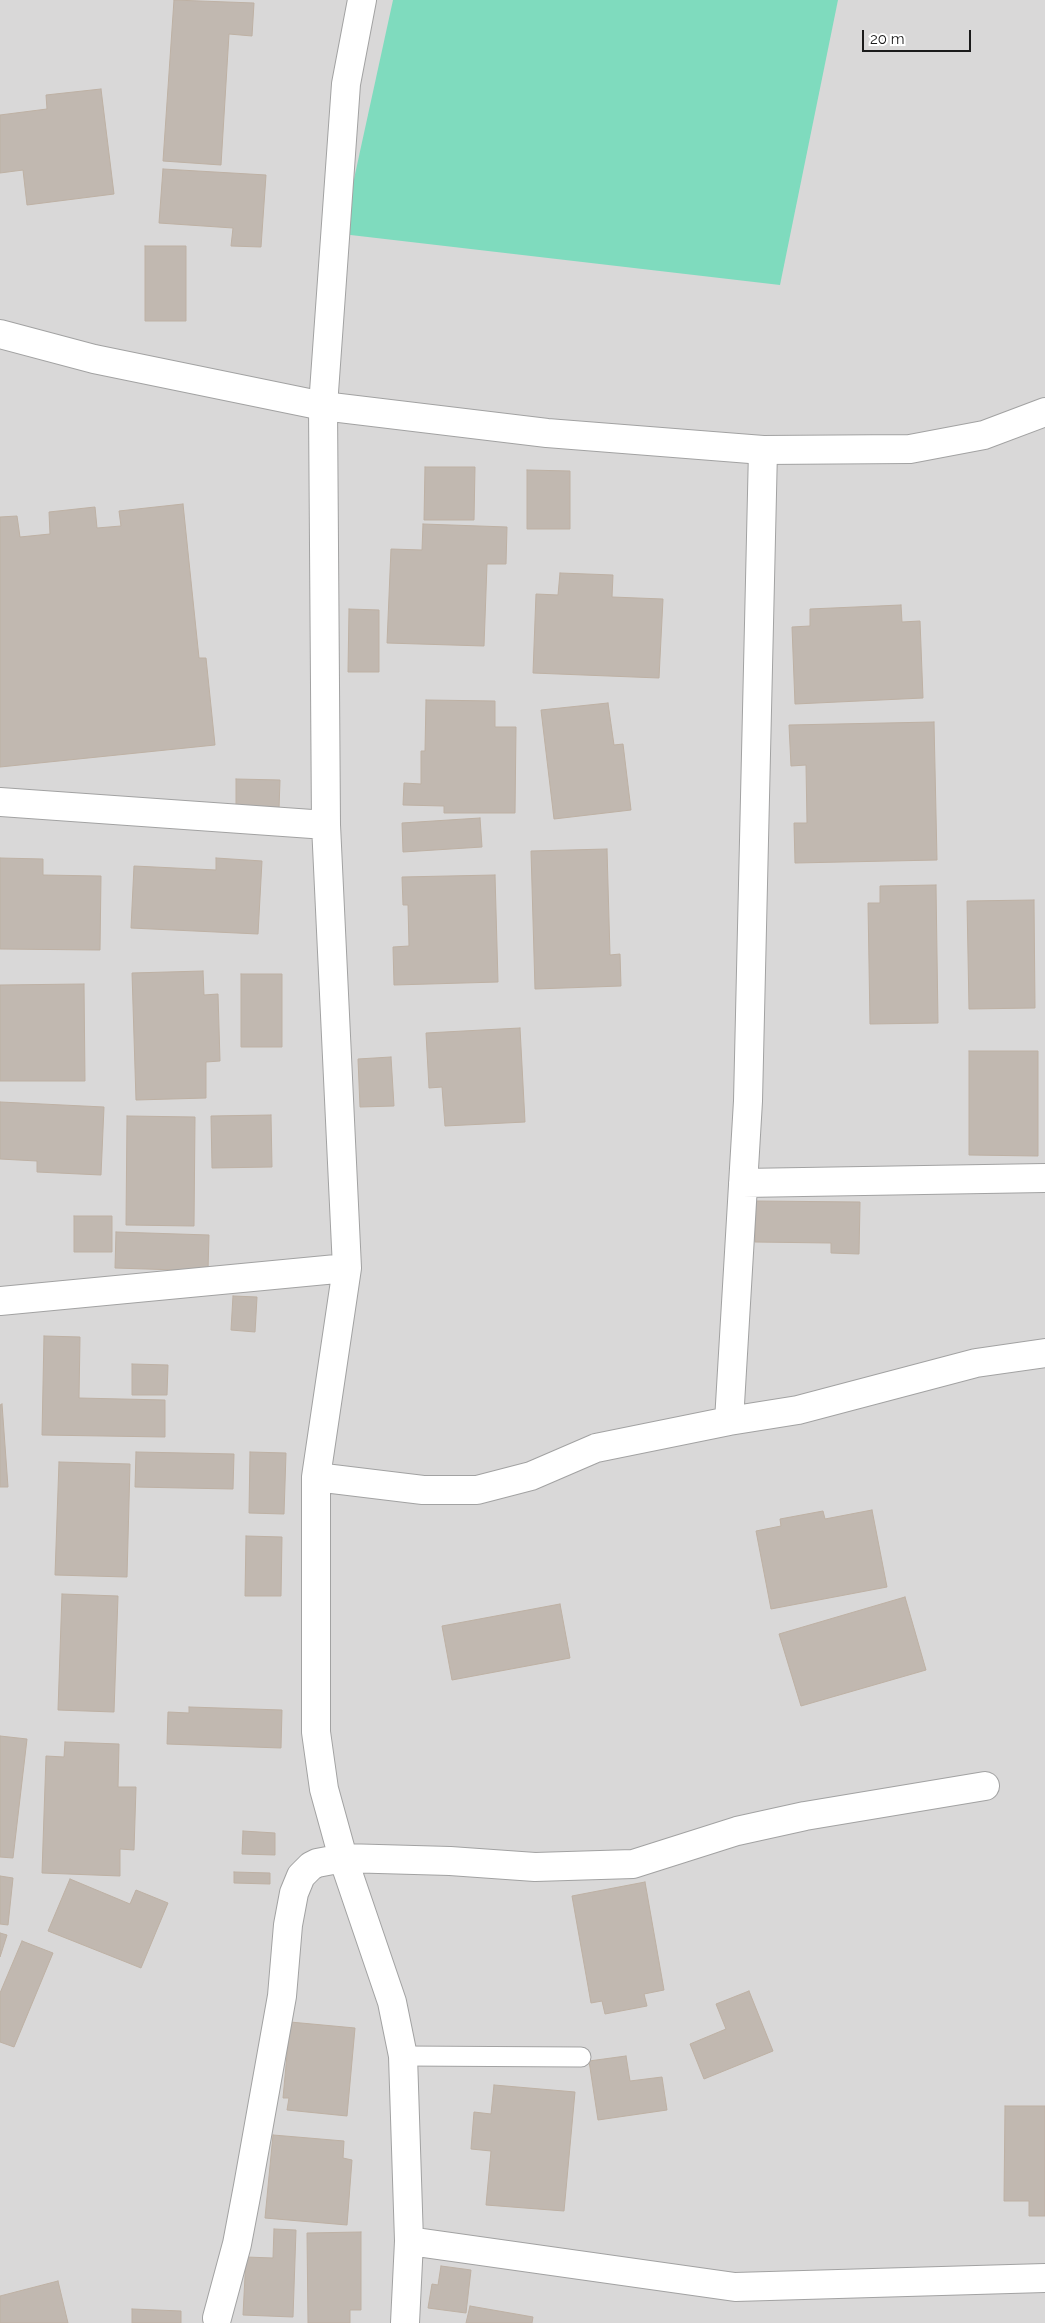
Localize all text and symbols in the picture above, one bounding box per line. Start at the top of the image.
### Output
scale bar [865,20,974,52]
text: 20 m [870,30,905,48]

